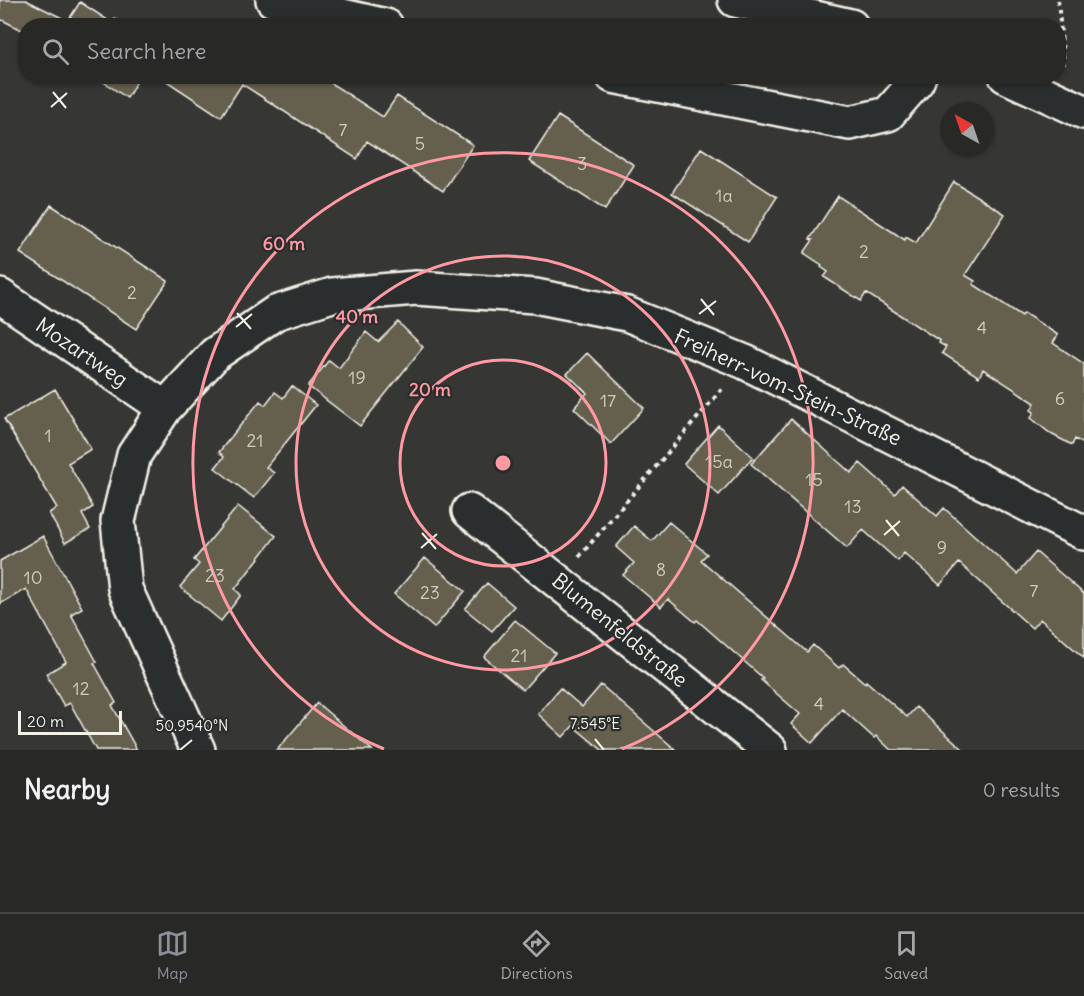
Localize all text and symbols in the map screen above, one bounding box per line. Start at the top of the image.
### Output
search box [18,18,1066,84]
icon: search [39,35,72,68]
text: Search here [87,37,206,65]
north arrow [940,102,994,156]
house number: 7 [339,118,348,141]
house number: 5 [415,132,425,155]
house number: 3 [577,152,587,175]
house number: 1a [715,184,733,207]
text: 60 m [263,232,305,255]
house number: 2 [859,240,869,263]
house number: 2 [127,281,137,304]
text: 40 m [336,305,378,328]
street label: Mozartweg [31,311,133,393]
house number: 4 [977,316,987,339]
street label: Freiherr-vom-Stein-Straße [670,322,906,452]
house number: 19 [348,366,366,389]
text: 20 m [409,378,451,401]
house number: 6 [1055,387,1065,410]
house number: 17 [600,389,616,412]
house number: 1 [44,424,52,447]
house number: 21 [246,429,264,452]
house number: 15a [705,450,733,473]
centre of rings [493,453,513,473]
house number: 15 [805,468,823,491]
house number: 13 [844,495,862,518]
house number: 9 [937,536,947,559]
house number: 8 [656,558,666,581]
house number: 23 [205,564,225,587]
house number: 10 [24,566,43,589]
street label: Blumenfeldstraße [547,567,693,693]
house number: 7 [1030,579,1039,602]
house number: 23 [420,581,440,604]
house number: 21 [510,644,528,667]
house number: 12 [72,677,90,700]
house number: 4 [814,692,824,715]
scale bar [18,708,122,736]
text: 20 m [27,711,64,731]
text: 7.545°E [570,714,620,733]
text: 50.9540°N [156,716,228,735]
text: Nearby [24,773,110,806]
text: 0 results [983,777,1060,802]
tab: Map [156,927,189,983]
tab: Directions [500,927,573,983]
tab: Saved [884,927,928,983]

